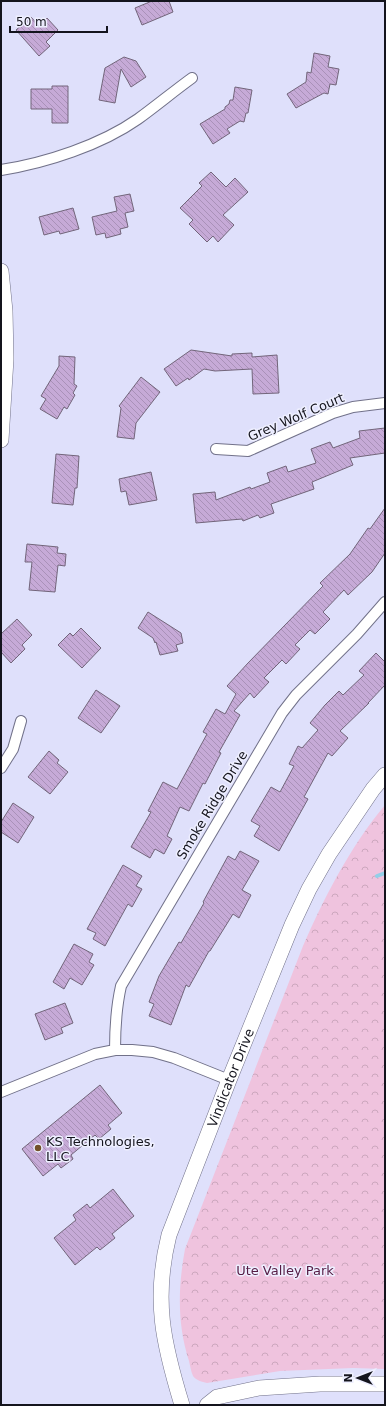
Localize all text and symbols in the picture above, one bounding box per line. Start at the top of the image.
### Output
scale bar [10,8,107,34]
text: 50 m [16,15,47,29]
street label: Grey Wolf Court [246,390,346,444]
street label: Smoke Ridge Drive [174,748,250,862]
street label: Vindicator Drive [204,1026,257,1129]
place label: KS Technologies, LLC [46,1134,155,1164]
marker: KS Technologies, LLC [33,1143,43,1153]
park label: Ute Valley Park [236,1263,334,1278]
north arrow [338,1358,378,1398]
text: N [342,1373,355,1383]

